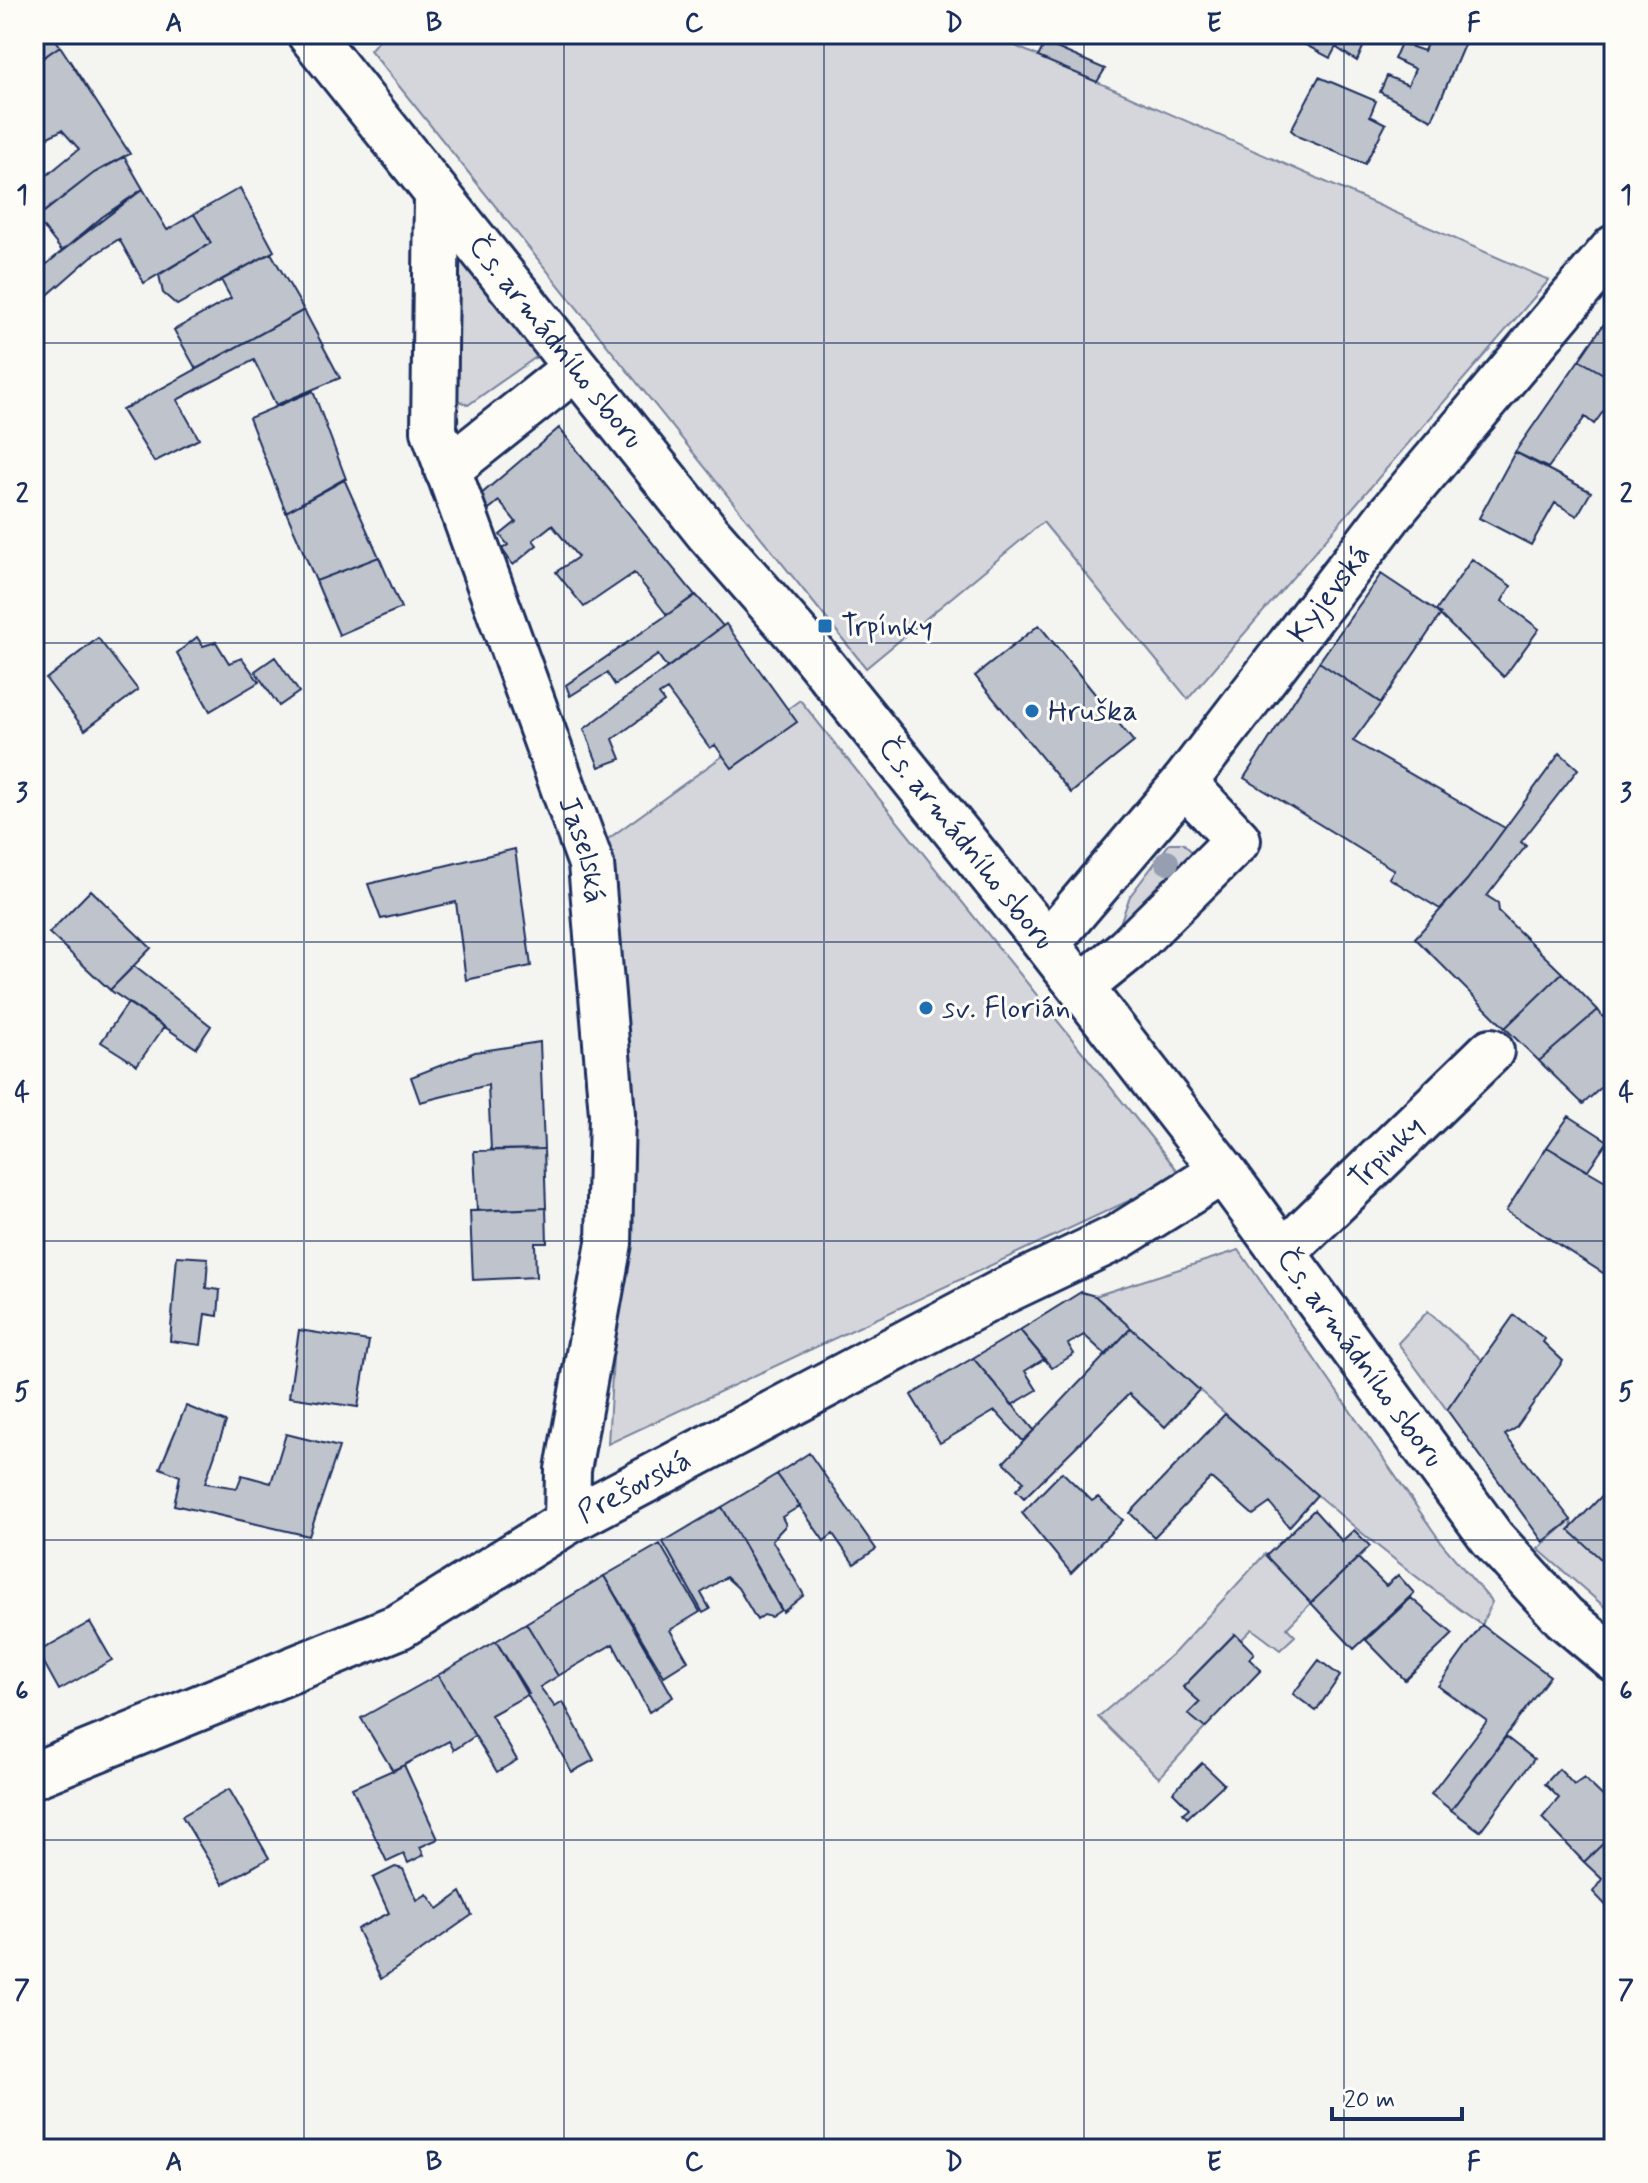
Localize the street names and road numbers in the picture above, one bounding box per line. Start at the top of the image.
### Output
street label: Čs. armádního sboru [459,227,653,457]
street label: Kyjevská [1279,536,1380,651]
street label: Čs. armádního sboru [868,729,1063,958]
street label: Jaselská [549,791,614,905]
street label: Trpinky [1340,1107,1432,1198]
street label: Čs. armádního sboru [1267,1241,1453,1475]
street label: Prešovská [571,1440,698,1532]

